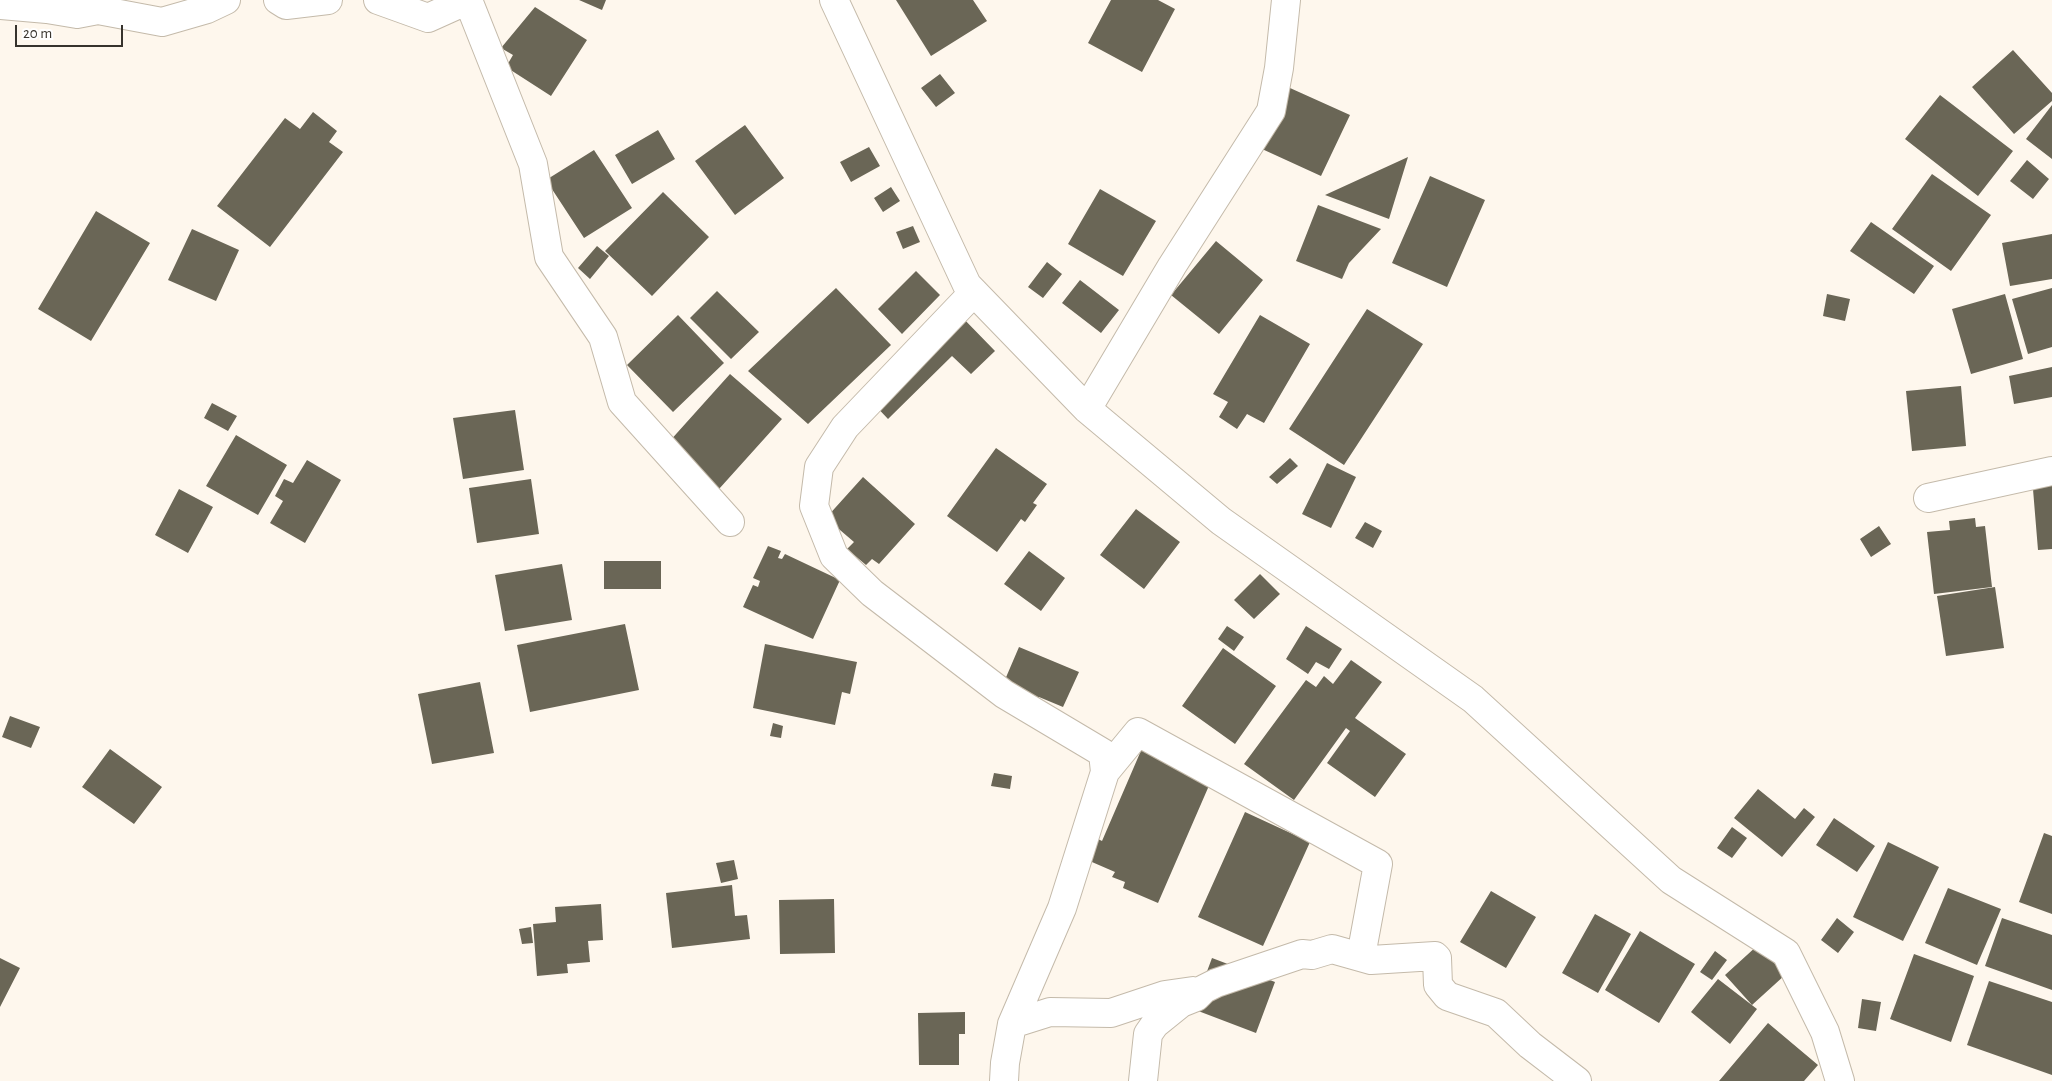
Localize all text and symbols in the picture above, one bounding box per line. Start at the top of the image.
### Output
scale bar [18,15,125,47]
text: 20 m [23,26,52,41]

